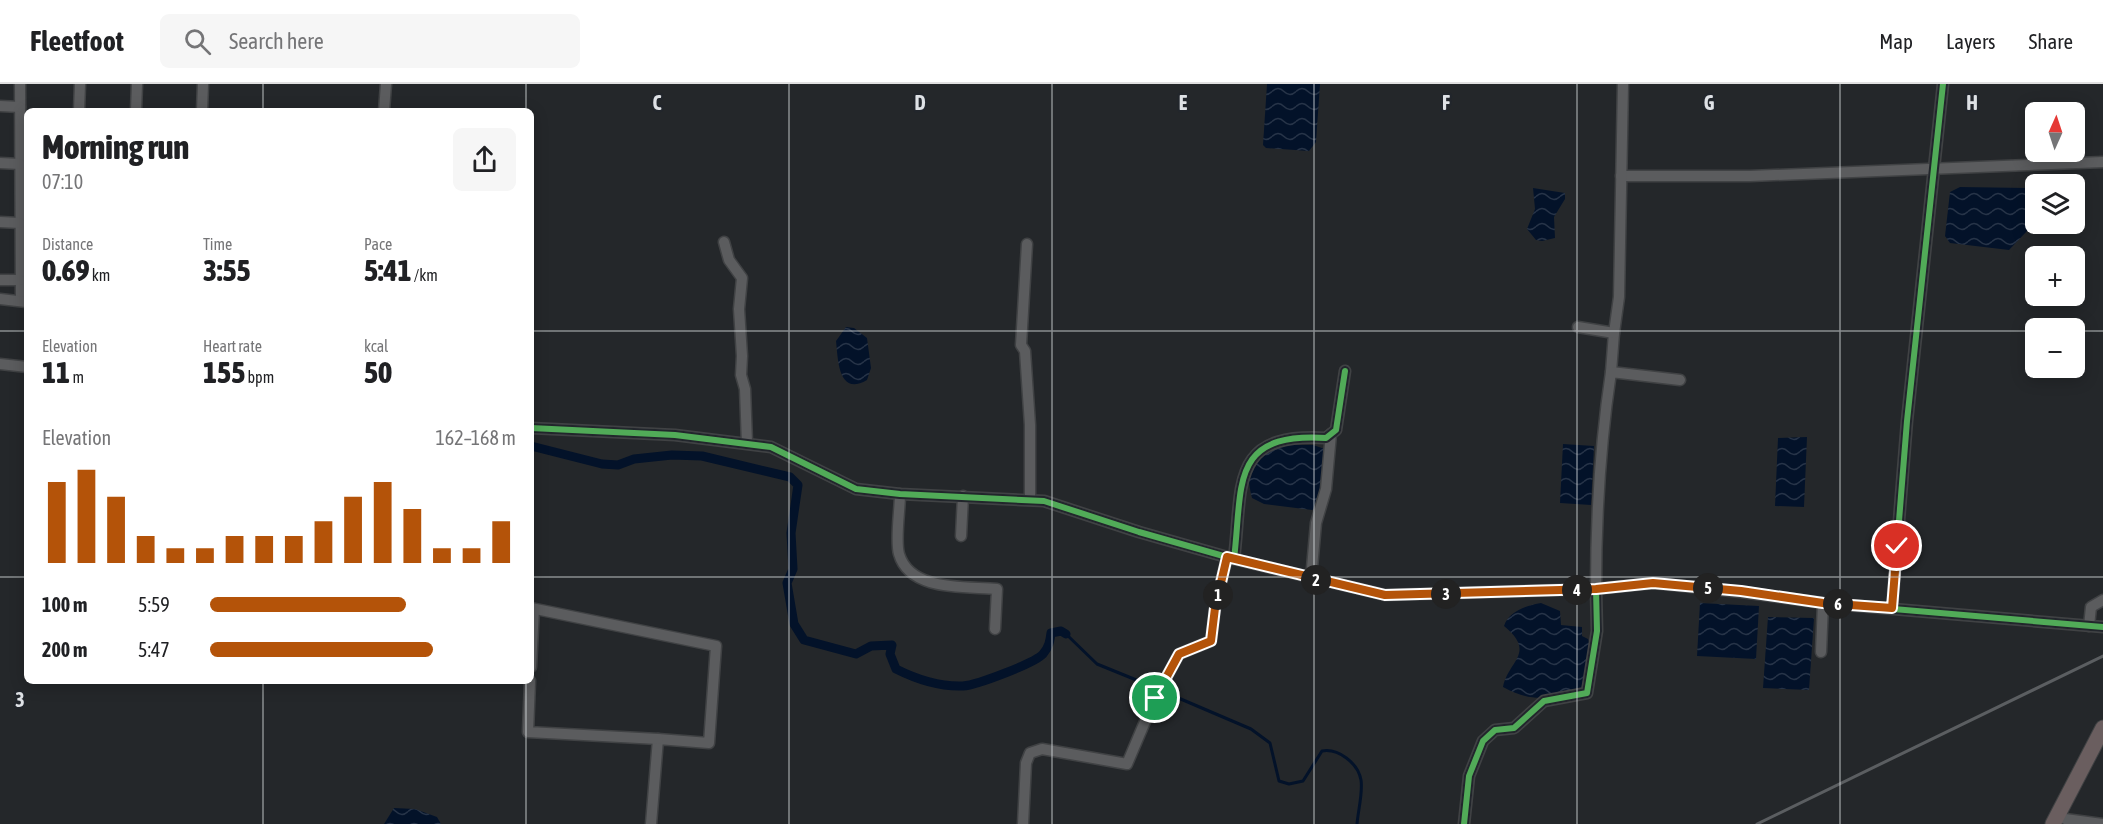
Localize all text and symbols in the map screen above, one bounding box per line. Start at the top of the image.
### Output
search box [160,14,580,68]
text: Fleetfoot [30,25,124,57]
icon: search [181,25,214,58]
text: Search here [229,28,324,54]
text: Map [1879,29,1913,53]
text: Layers [1946,29,1996,53]
text: Share [2029,29,2073,53]
text: C [653,91,662,114]
text: D [914,91,926,114]
text: E [1179,91,1188,114]
text: F [1442,91,1450,114]
text: G [1704,91,1715,114]
text: H [1966,91,1978,114]
north arrow [2025,102,2085,162]
map controls [2025,102,2085,378]
text: Morning run [42,128,189,166]
button: share [453,128,516,191]
text: 07:10 [42,170,83,193]
button: layers [2025,174,2085,234]
text: Distance [42,235,93,253]
text: Time [203,235,232,253]
text: Pace [364,235,392,253]
button: + [2025,246,2085,306]
text: 0.69 [42,253,90,287]
text: 3:55 [203,253,251,287]
text: 5:41 [364,253,412,287]
text: km [90,266,110,284]
text: /km [412,266,438,284]
button: − [2025,318,2085,378]
text: Elevation [42,337,97,355]
text: Heart rate [203,337,262,355]
text: kcal [364,337,388,355]
text: 11 [42,355,70,389]
text: 155 [203,355,245,389]
text: 50 [364,355,392,389]
text: m [70,368,84,386]
text: bpm [245,368,274,386]
text: Elevation [42,426,111,449]
text: 162–168 m [435,426,516,449]
pin [1871,520,1922,571]
icon: check [1880,529,1913,562]
pin: 2 [1301,565,1331,595]
text: 2 [1312,571,1320,589]
pin: 5 [1693,573,1723,603]
pin: 4 [1562,575,1592,605]
pin: 3 [1431,579,1461,609]
text: 5 [1704,579,1712,597]
pin: 1 [1203,580,1233,610]
text: 4 [1573,581,1581,599]
text: 3 [1442,585,1450,603]
text: 1 [1214,586,1222,604]
pin: 6 [1823,589,1853,619]
text: 100 m [42,593,87,616]
text: 5:59 [138,593,170,616]
text: 6 [1834,595,1842,613]
text: 200 m [42,638,87,661]
text: 5:47 [138,638,170,661]
pin [1129,672,1180,723]
icon: arrive [1138,681,1171,714]
text: 3 [15,688,25,711]

